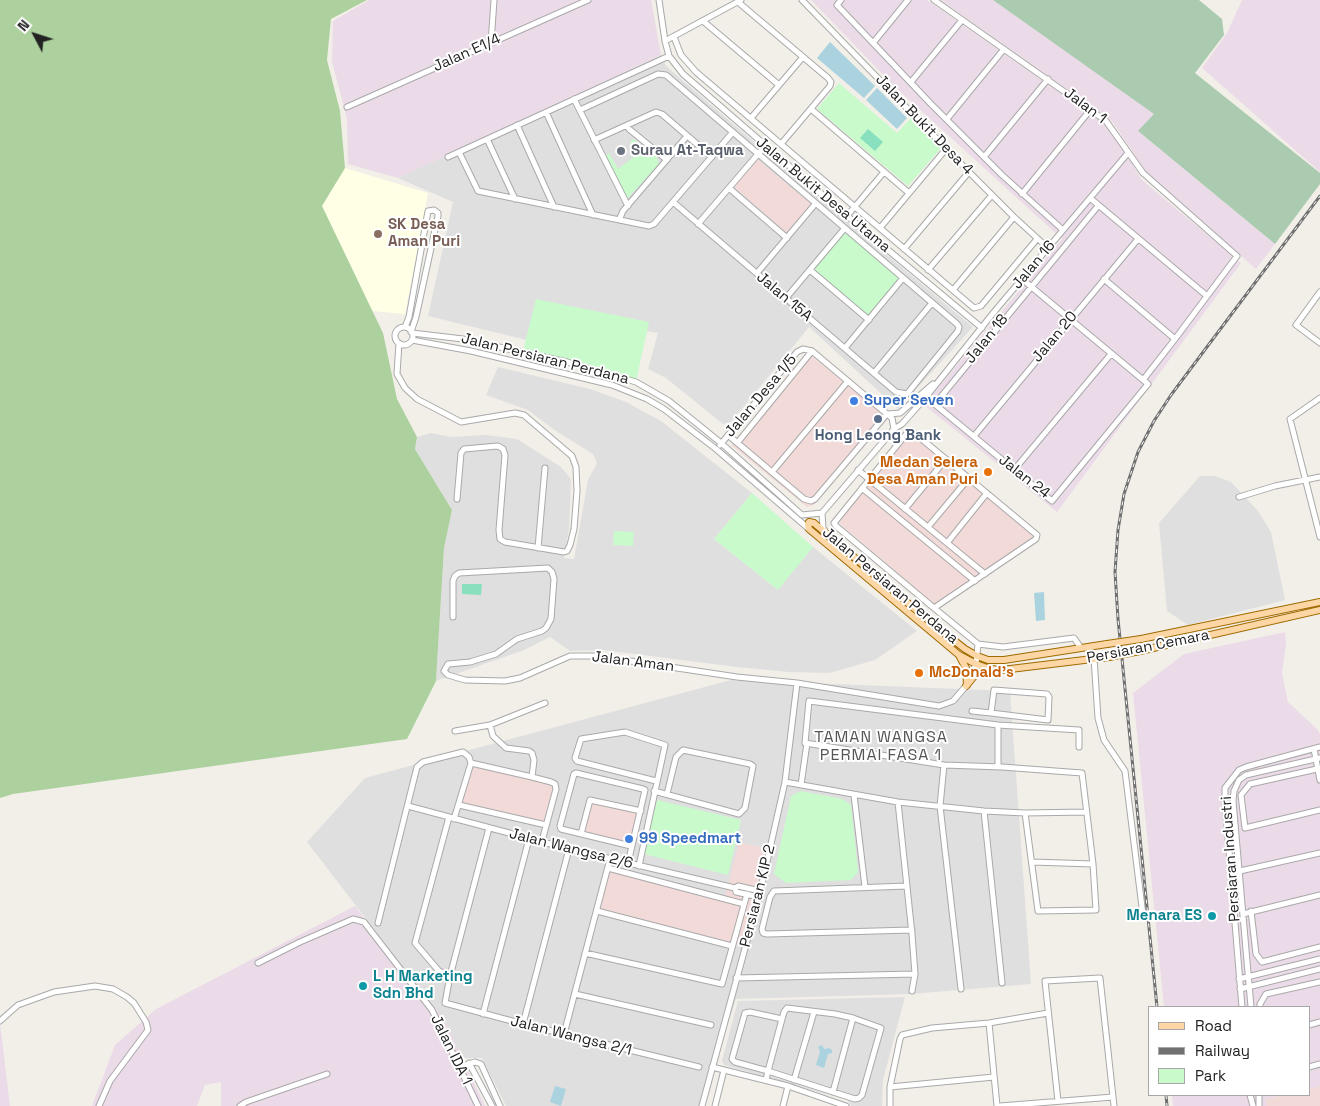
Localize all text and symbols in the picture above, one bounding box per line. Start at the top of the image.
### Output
north arrow [10,10,60,60]
text: N [14,16,33,35]
street label: Jalan E1/4 [430,30,504,76]
street label: Jalan Bukit Desa 4 [871,71,977,179]
street label: Jalan 1 [1060,84,1110,128]
street label: Jalan Bukit Desa Utama [752,133,894,257]
place label: Surau At-Taqwa [631,142,744,160]
marker: Surau At-Taqwa [615,145,627,157]
place label: SK Desa Aman Puri [388,216,460,251]
marker: SK Desa Aman Puri [372,228,384,240]
street label: Jalan 16 [1008,237,1060,293]
street label: Jalan 15A [752,269,816,325]
street label: Jalan 20 [1028,308,1082,366]
street label: Jalan 18 [962,311,1012,367]
street label: Jalan Persiaran Perdana [459,329,631,389]
street label: Jalan Desa 1/5 [721,351,801,441]
place label: Super Seven [864,392,954,410]
marker: Super Seven [848,395,860,407]
marker: Hong Leong Bank [872,413,884,425]
place label: Hong Leong Bank [815,427,941,445]
street label: Jalan 24 [995,451,1053,503]
place label: Medan Selera Desa Aman Puri [867,454,978,489]
marker: Medan Selera Desa Aman Puri [982,466,994,478]
street label: Jalan Persiaran Perdana [818,524,962,648]
street label: Persiaran Cemara [1085,626,1211,668]
street label: Jalan Aman [591,648,675,676]
place label: McDonald's [929,664,1014,682]
marker: McDonald's [913,667,925,679]
district label: TAMAN WANGSA PERMAI FASA 1 [813,728,949,766]
street label: Persiaran Industri [1218,795,1244,923]
street label: Jalan Wangsa 2/6 [507,825,635,873]
place label: 99 Speedmart [639,830,741,848]
marker: 99 Speedmart [623,833,635,845]
street label: Persiaran KIP 2 [737,843,779,949]
place label: Menara ES [1127,907,1202,925]
marker: Menara ES [1206,910,1218,922]
place label: L H Marketing Sdn Bhd [373,968,472,1003]
marker: L H Marketing Sdn Bhd [357,980,369,992]
legend [1148,1006,1310,1096]
street label: Jalan IDA 1 [426,1012,476,1088]
street label: Jalan Wangsa 2/1 [509,1012,633,1060]
text: Road [1195,1016,1232,1035]
text: Railway [1195,1041,1250,1060]
text: Park [1195,1066,1226,1085]

